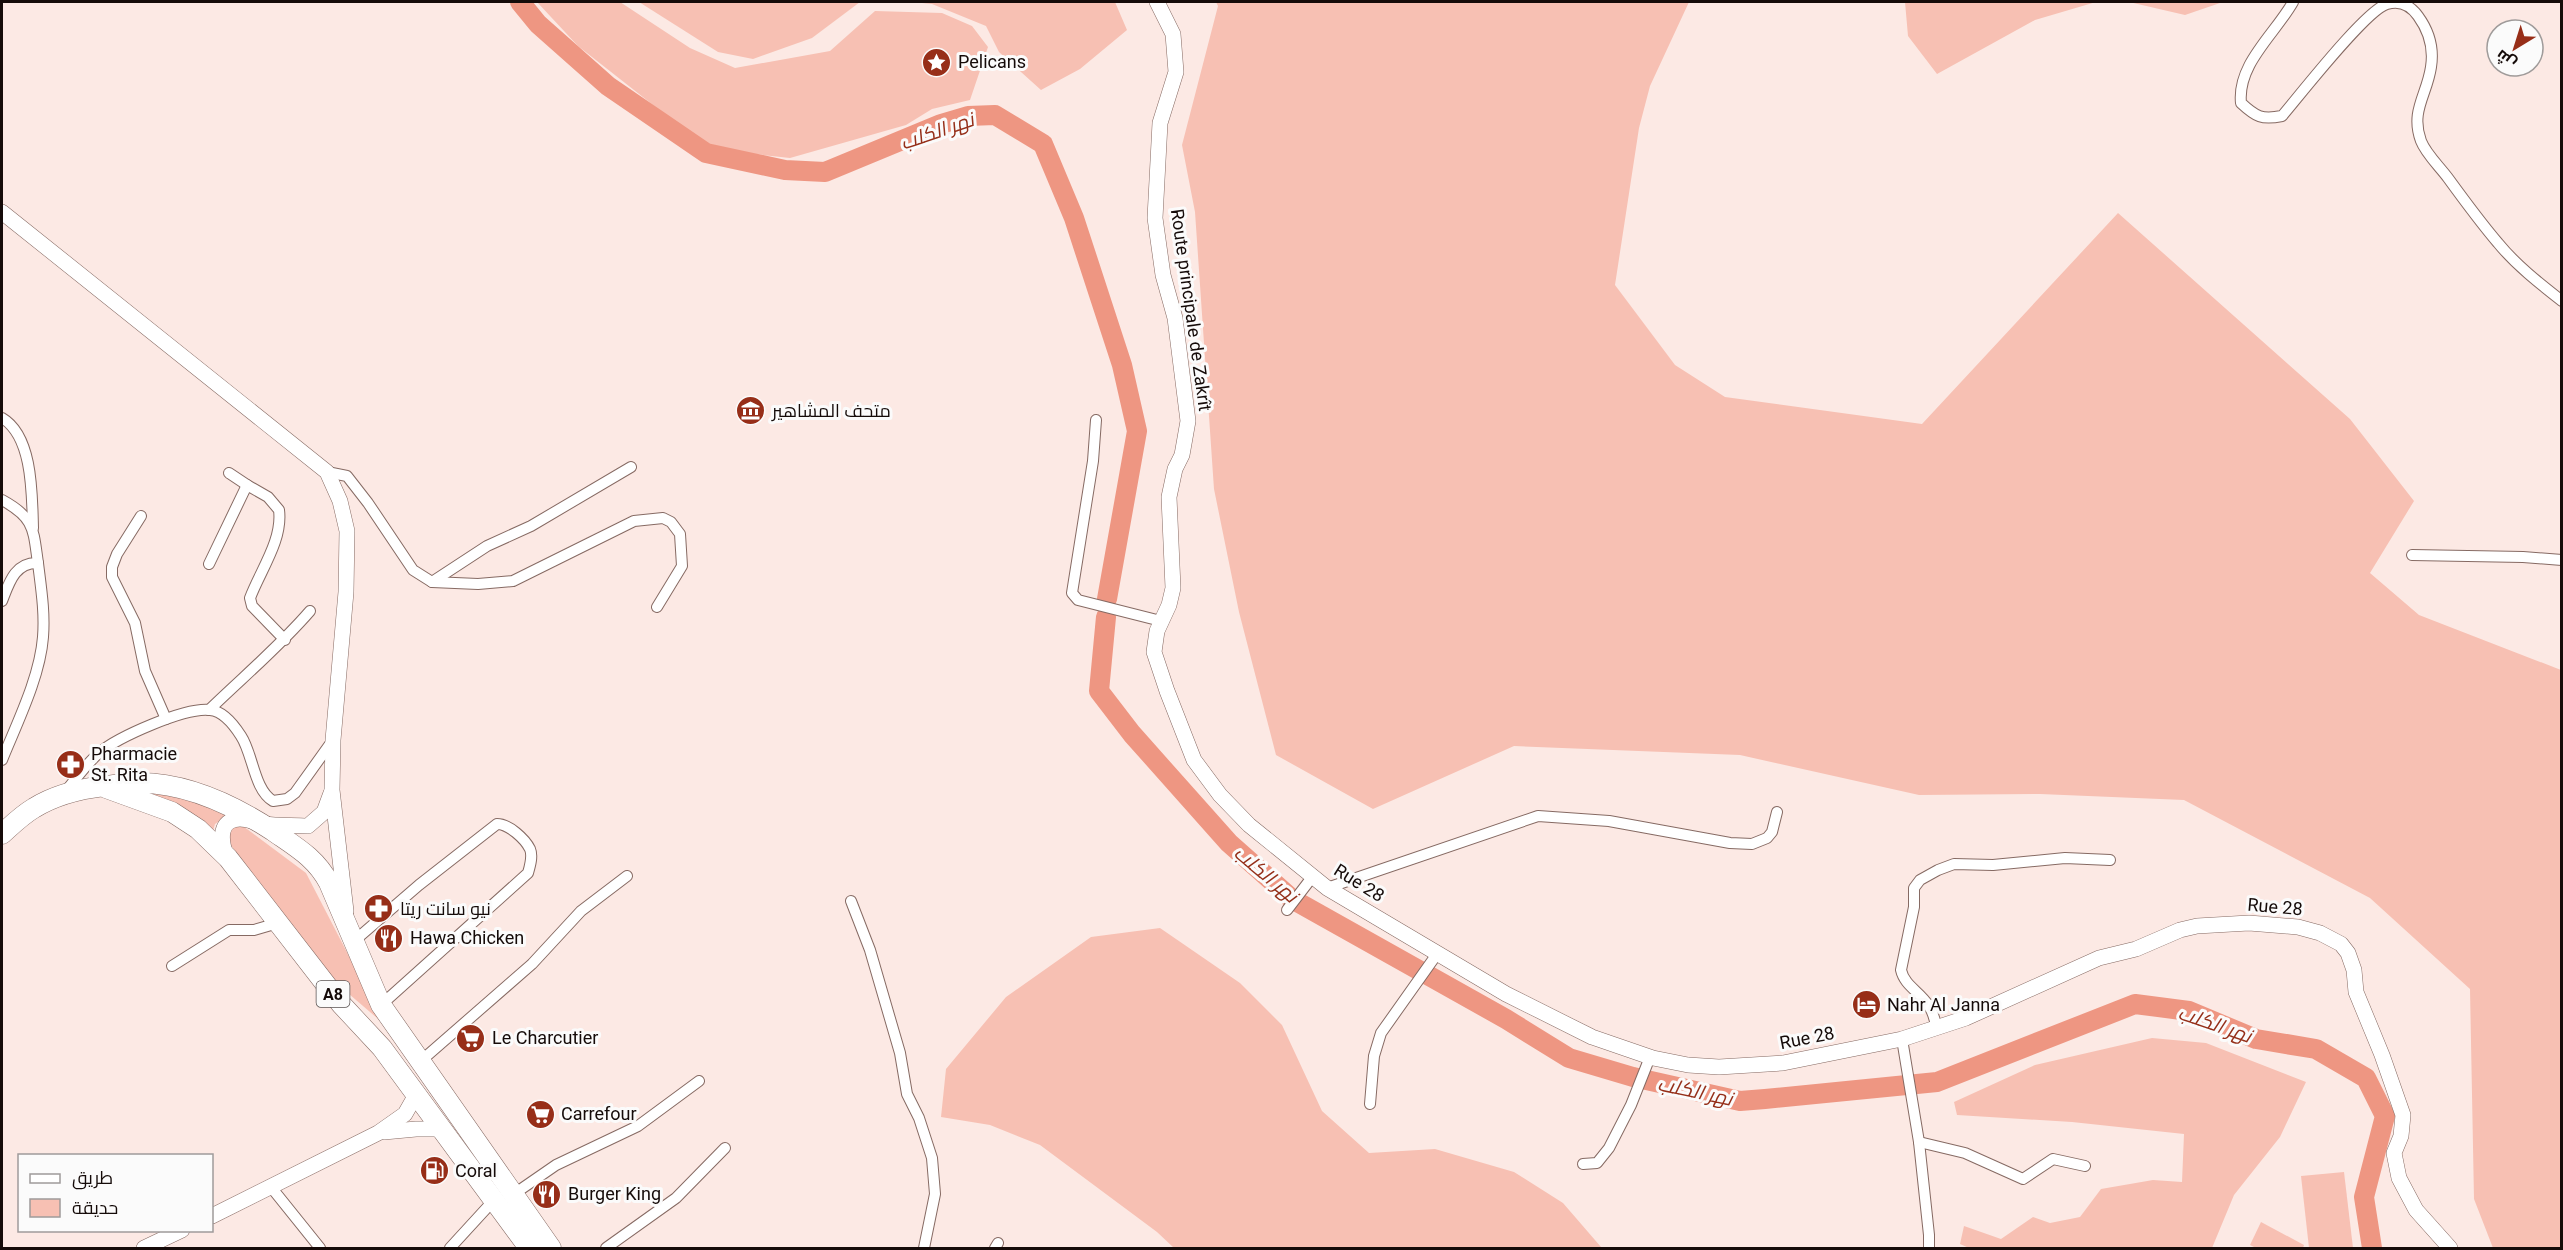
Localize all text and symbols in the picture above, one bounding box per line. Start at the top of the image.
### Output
north arrow [2485,18,2545,78]
place icon: Pelicans [921,46,953,78]
text: ش [2492,46,2520,73]
place label: Pelicans [958,51,1026,72]
water label: نهر الكلب [897,106,979,155]
street label: Route principale de Zakrît [1167,207,1216,413]
museum icon: متحف المشاهير [735,395,767,427]
place label: متحف المشاهير [771,400,891,422]
place label: Pharmacie St. Rita [91,743,177,785]
pharmacy icon: Pharmacie St. Rita [54,748,86,780]
water label: نهر الكلب [1229,840,1305,909]
street label: Rue 28 [1330,859,1388,906]
pharmacy icon: نيو سانت ريتا [363,893,395,925]
street label: Rue 28 [2247,894,2303,919]
place label: نيو سانت ريتا [400,898,491,920]
restaurant icon: Hawa Chicken [373,922,405,954]
place label: Hawa Chicken [410,927,524,948]
road number: A8 [316,981,350,1007]
hotel icon: Nahr Al Janna [1850,989,1882,1021]
place label: Nahr Al Janna [1887,994,2000,1015]
water label: نهر الكلب [2175,1000,2257,1049]
supermarket icon: Le Charcutier [455,1022,487,1054]
street label: Rue 28 [1778,1022,1836,1053]
place label: Le Charcutier [492,1027,598,1048]
water label: نهر الكلب [1655,1071,1737,1111]
supermarket icon: Carrefour [524,1098,556,1130]
place label: Carrefour [561,1103,637,1124]
legend [18,1154,213,1232]
fuel station icon: Coral [418,1155,450,1187]
place label: Coral [455,1160,497,1181]
text: طريق [72,1167,113,1190]
restaurant icon: Burger King [531,1178,563,1210]
place label: Burger King [568,1183,661,1204]
text: حديقة [72,1197,118,1218]

